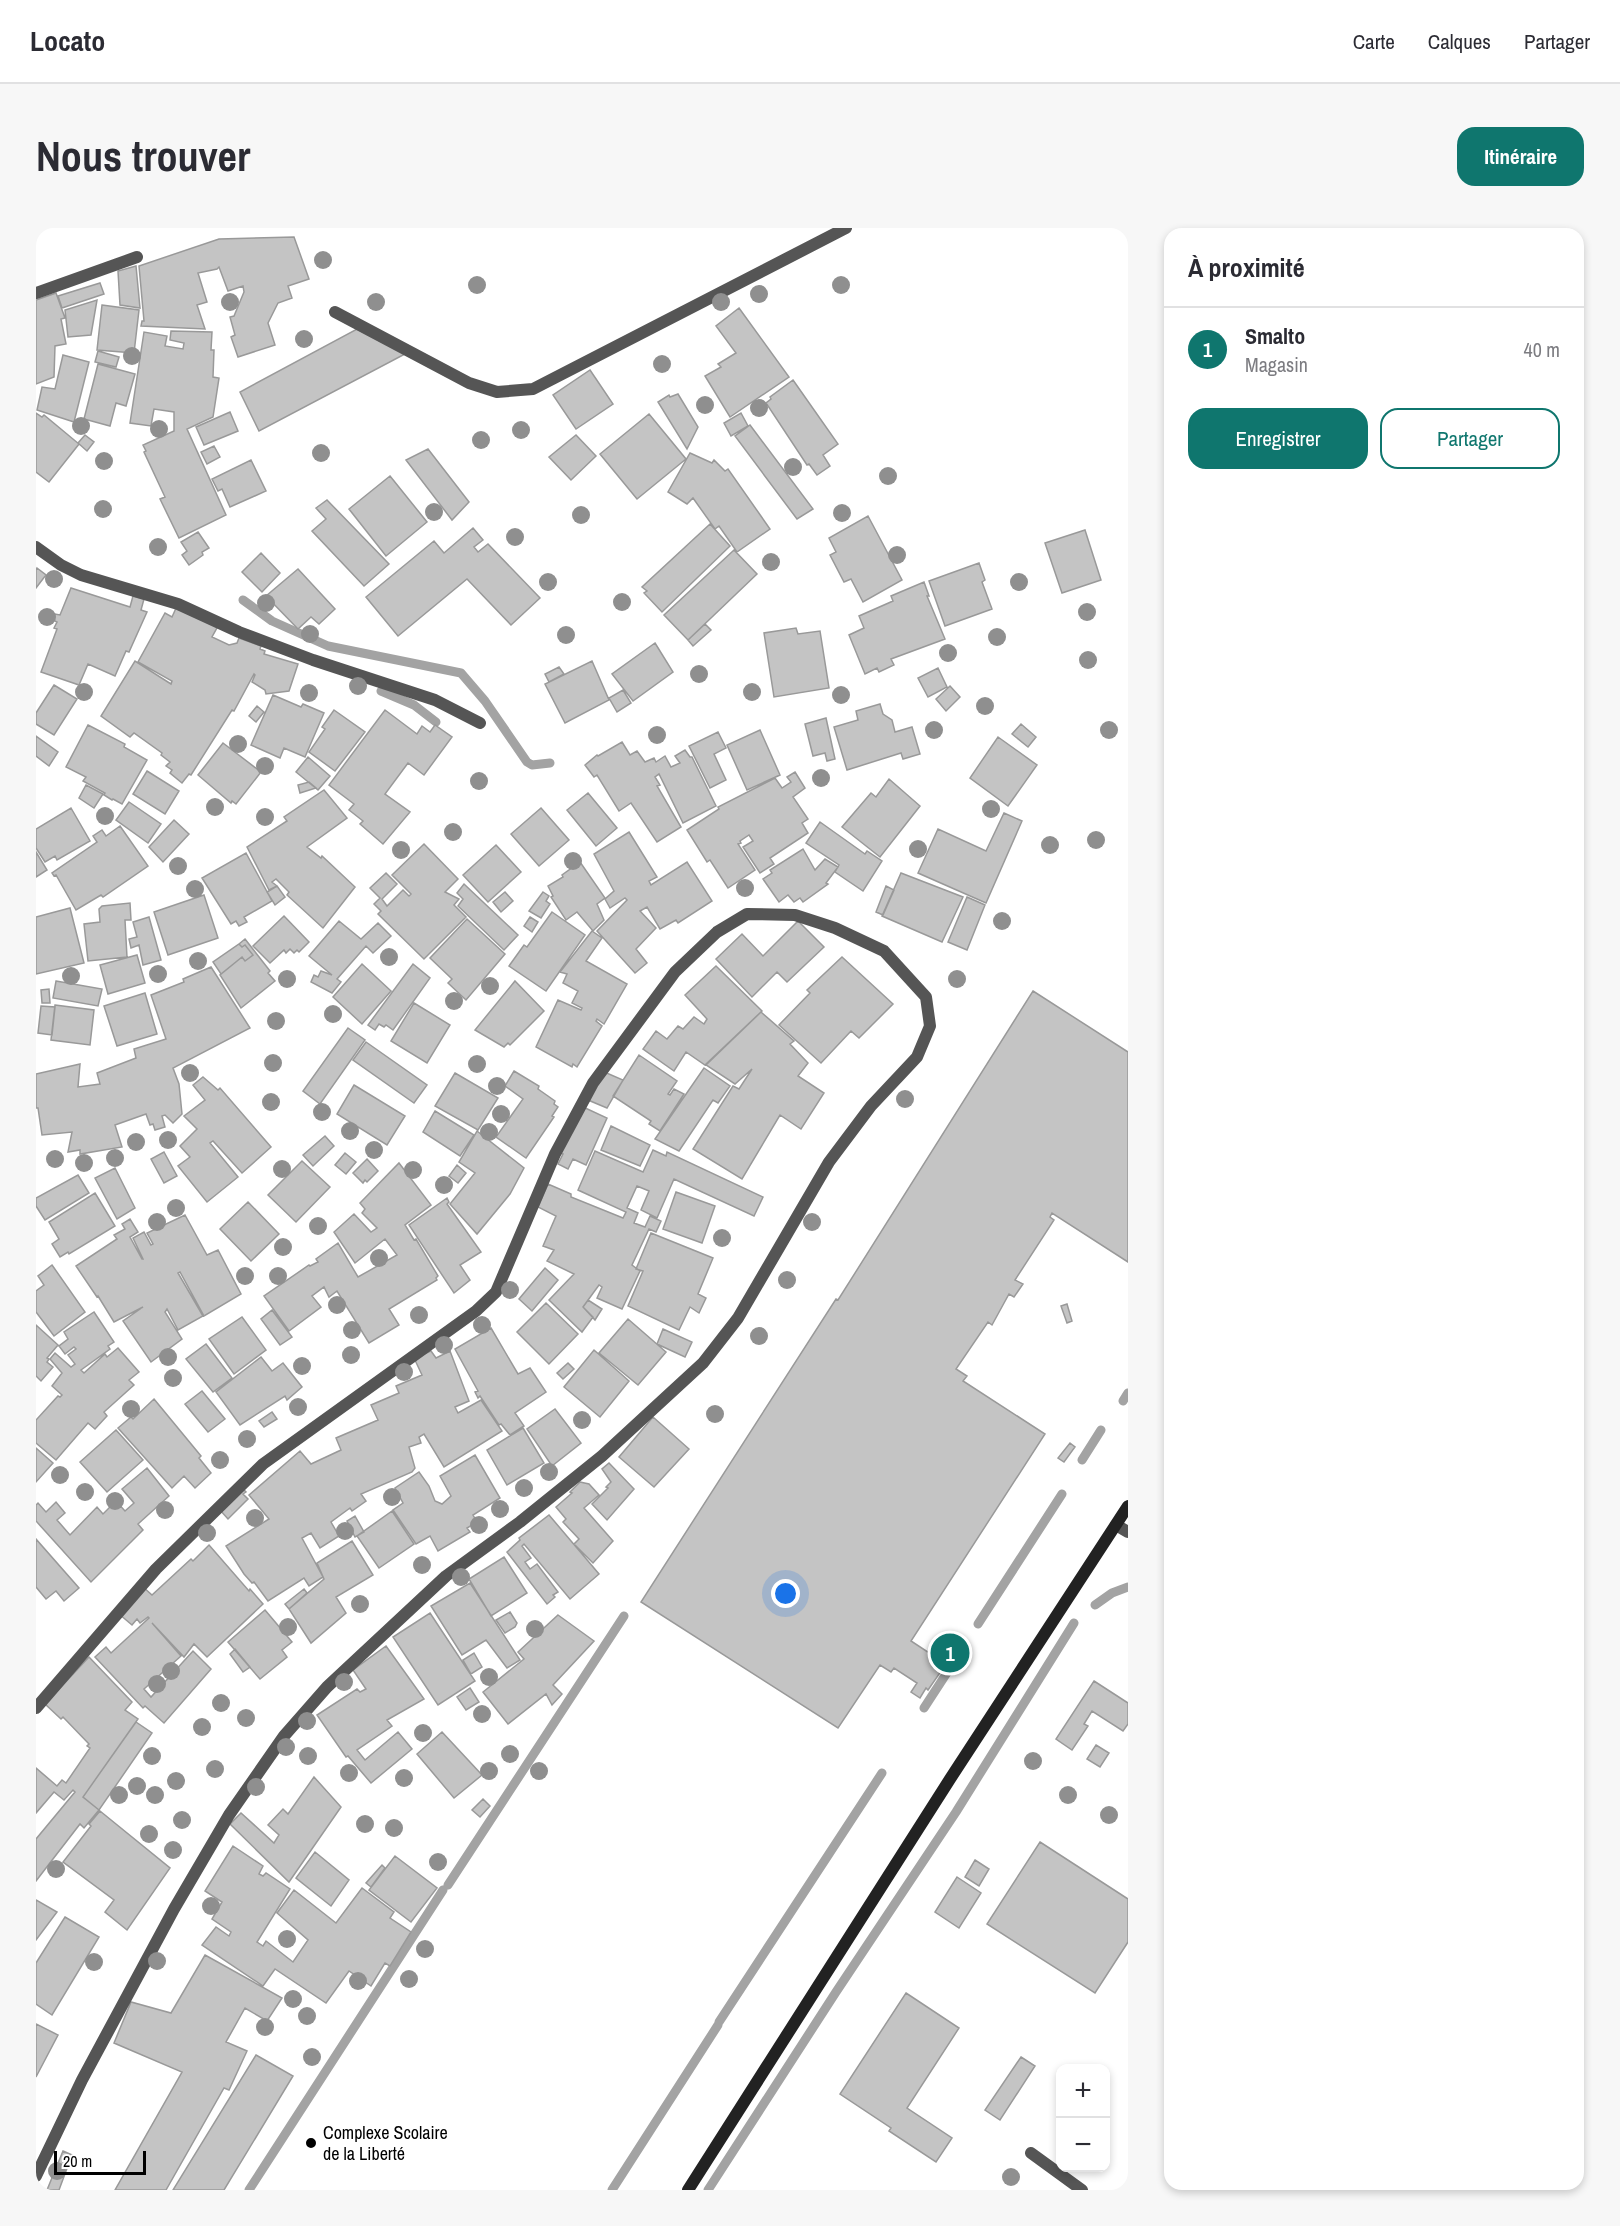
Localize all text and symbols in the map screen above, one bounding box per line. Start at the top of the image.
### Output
text: Locato [30,22,105,60]
text: Carte [1353,27,1395,56]
text: Calques [1428,27,1491,56]
text: Partager [1524,27,1590,56]
button: Itinéraire [1457,127,1584,186]
text: Nous trouver [36,128,250,184]
text: À proximité [1188,250,1305,285]
text: Smalto [1245,321,1305,351]
text: 1 [1203,336,1212,363]
text: 40 m [1524,336,1560,363]
text: Magasin [1245,351,1308,378]
button: Enregistrer [1188,408,1368,469]
button: Partager [1380,408,1560,469]
your location [771,1579,800,1608]
pin: 1 [930,1630,970,1676]
map controls [1056,2064,1110,2172]
button: + [1056,2064,1110,2118]
button: − [1056,2118,1110,2172]
place label: Complexe Scolaire de la Liberté [323,2120,448,2166]
marker: Complexe Scolaire de la Liberté [304,2136,318,2150]
scale bar [54,2148,146,2176]
text: 20 m [63,2150,92,2172]

